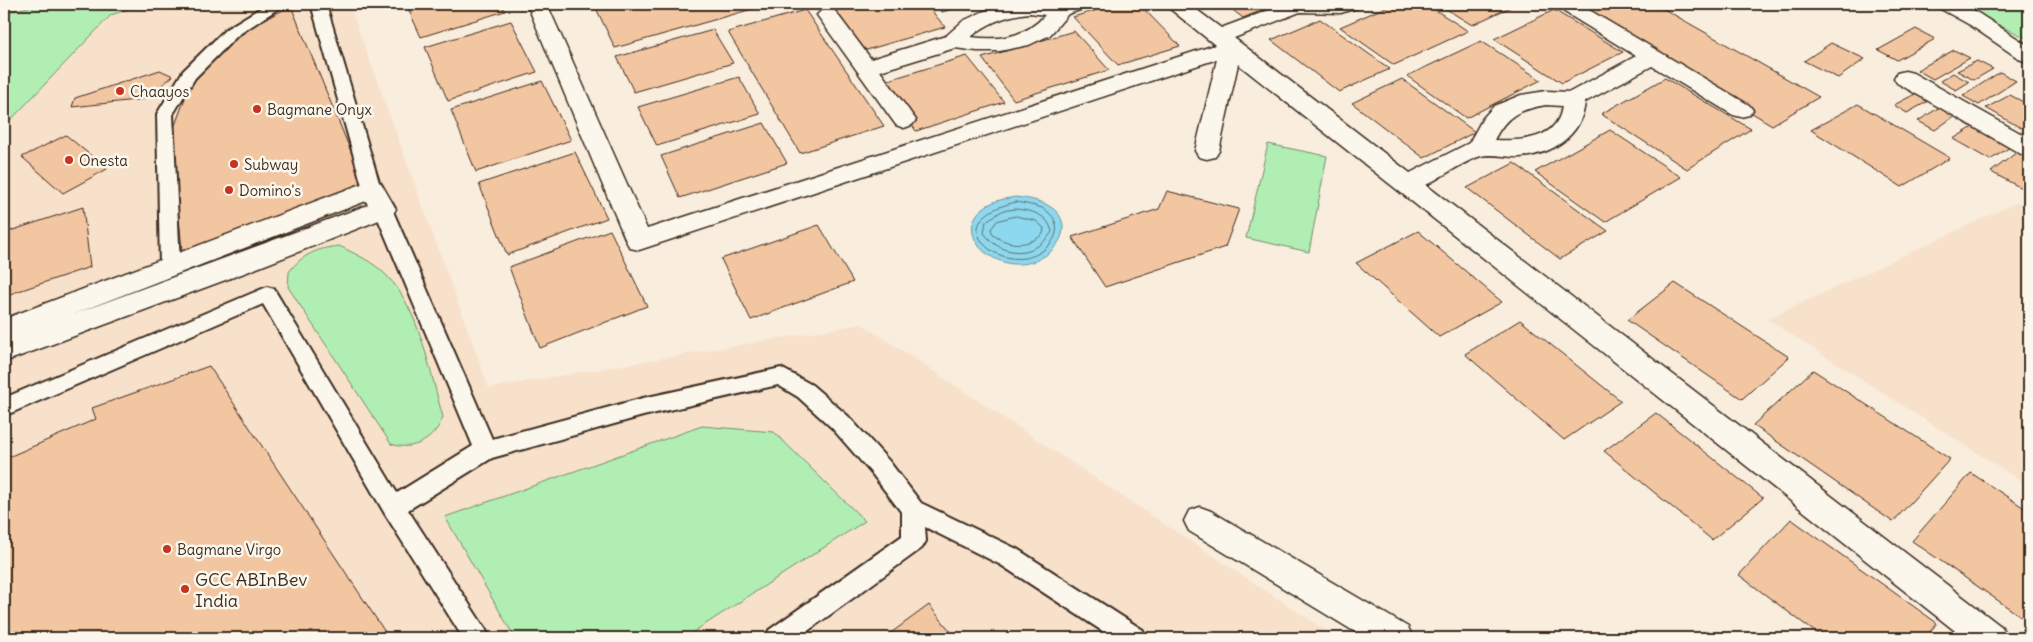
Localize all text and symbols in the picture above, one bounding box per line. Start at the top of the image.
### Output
place label: Chaayos [130,82,189,101]
marker: Chaayos [114,85,126,97]
place label: Bagmane Onyx [267,100,373,119]
marker: Bagmane Onyx [251,103,263,115]
place label: Onesta [79,151,128,170]
marker: Onesta [63,154,75,166]
place label: Subway [244,155,298,174]
marker: Subway [228,158,240,170]
place label: Domino's [239,181,301,200]
marker: Domino's [223,184,235,196]
place label: Bagmane Virgo [177,540,281,559]
marker: Bagmane Virgo [161,543,173,555]
place label: GCC ABInBev India [195,568,307,612]
marker: GCC ABInBev India [179,583,191,595]

